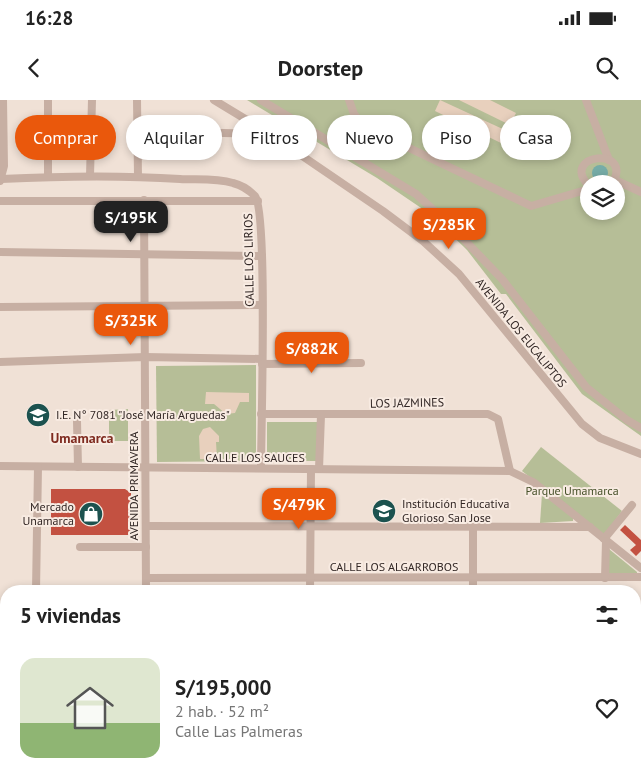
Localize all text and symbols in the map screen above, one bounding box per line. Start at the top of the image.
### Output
text: 16:28 [25,6,73,30]
icon: back [20,54,48,82]
text: Doorstep [278,54,363,82]
icon: search [593,54,621,82]
chip: Comprar [15,115,116,160]
chip: Alquilar [126,115,222,160]
chip: Filtros [232,115,317,160]
chip: Nuevo [327,115,412,160]
chip: Piso [422,115,490,160]
chip: Casa [500,115,571,160]
map controls [580,175,625,220]
button: layers [580,175,625,220]
pin: S/195K [90,200,172,243]
text: S/195K [105,207,157,227]
pin: S/285K [408,208,490,250]
street label: CALLE LOS LIRIOS [240,213,257,307]
text: S/285K [423,214,475,234]
street label: AVENIDA LOS EUCALIPTOS [473,275,570,390]
pin: S/325K [90,304,172,346]
text: S/325K [105,310,157,330]
pin: S/882K [271,332,353,374]
text: S/882K [286,338,338,358]
street label: LOS JAZMINES [370,394,444,411]
school or university icon: I.E. N° 7081 "José María Arguedas" [25,402,51,428]
place label: I.E. N° 7081 "José María Arguedas" [56,407,230,422]
district label: Umamarca [50,429,114,447]
street label: AVENIDA PRIMAVERA [126,432,141,541]
street label: CALLE LOS SAUCES [205,450,305,465]
park label: Parque Umamarca [525,483,619,498]
pin: S/479K [258,488,340,530]
text: S/479K [273,494,325,514]
place label: Institución Educativa Glorioso San Jose [402,496,510,525]
school or university icon: Institución Educativa Glorioso San Jose [371,498,397,524]
place label: Mercado Unamarca [23,499,74,528]
shop icon: Mercado Unamarca [78,501,104,527]
street label: CALLE LOS ALGARROBOS [330,559,458,574]
icon: filters [593,601,621,629]
text: 5 viviendas [20,602,121,629]
text: S/195,000 [175,674,271,701]
icon: home [60,678,120,738]
icon: heart [593,694,621,722]
text: 2 hab. · 52 m² [175,701,269,721]
text: Calle Las Palmeras [175,721,303,741]

